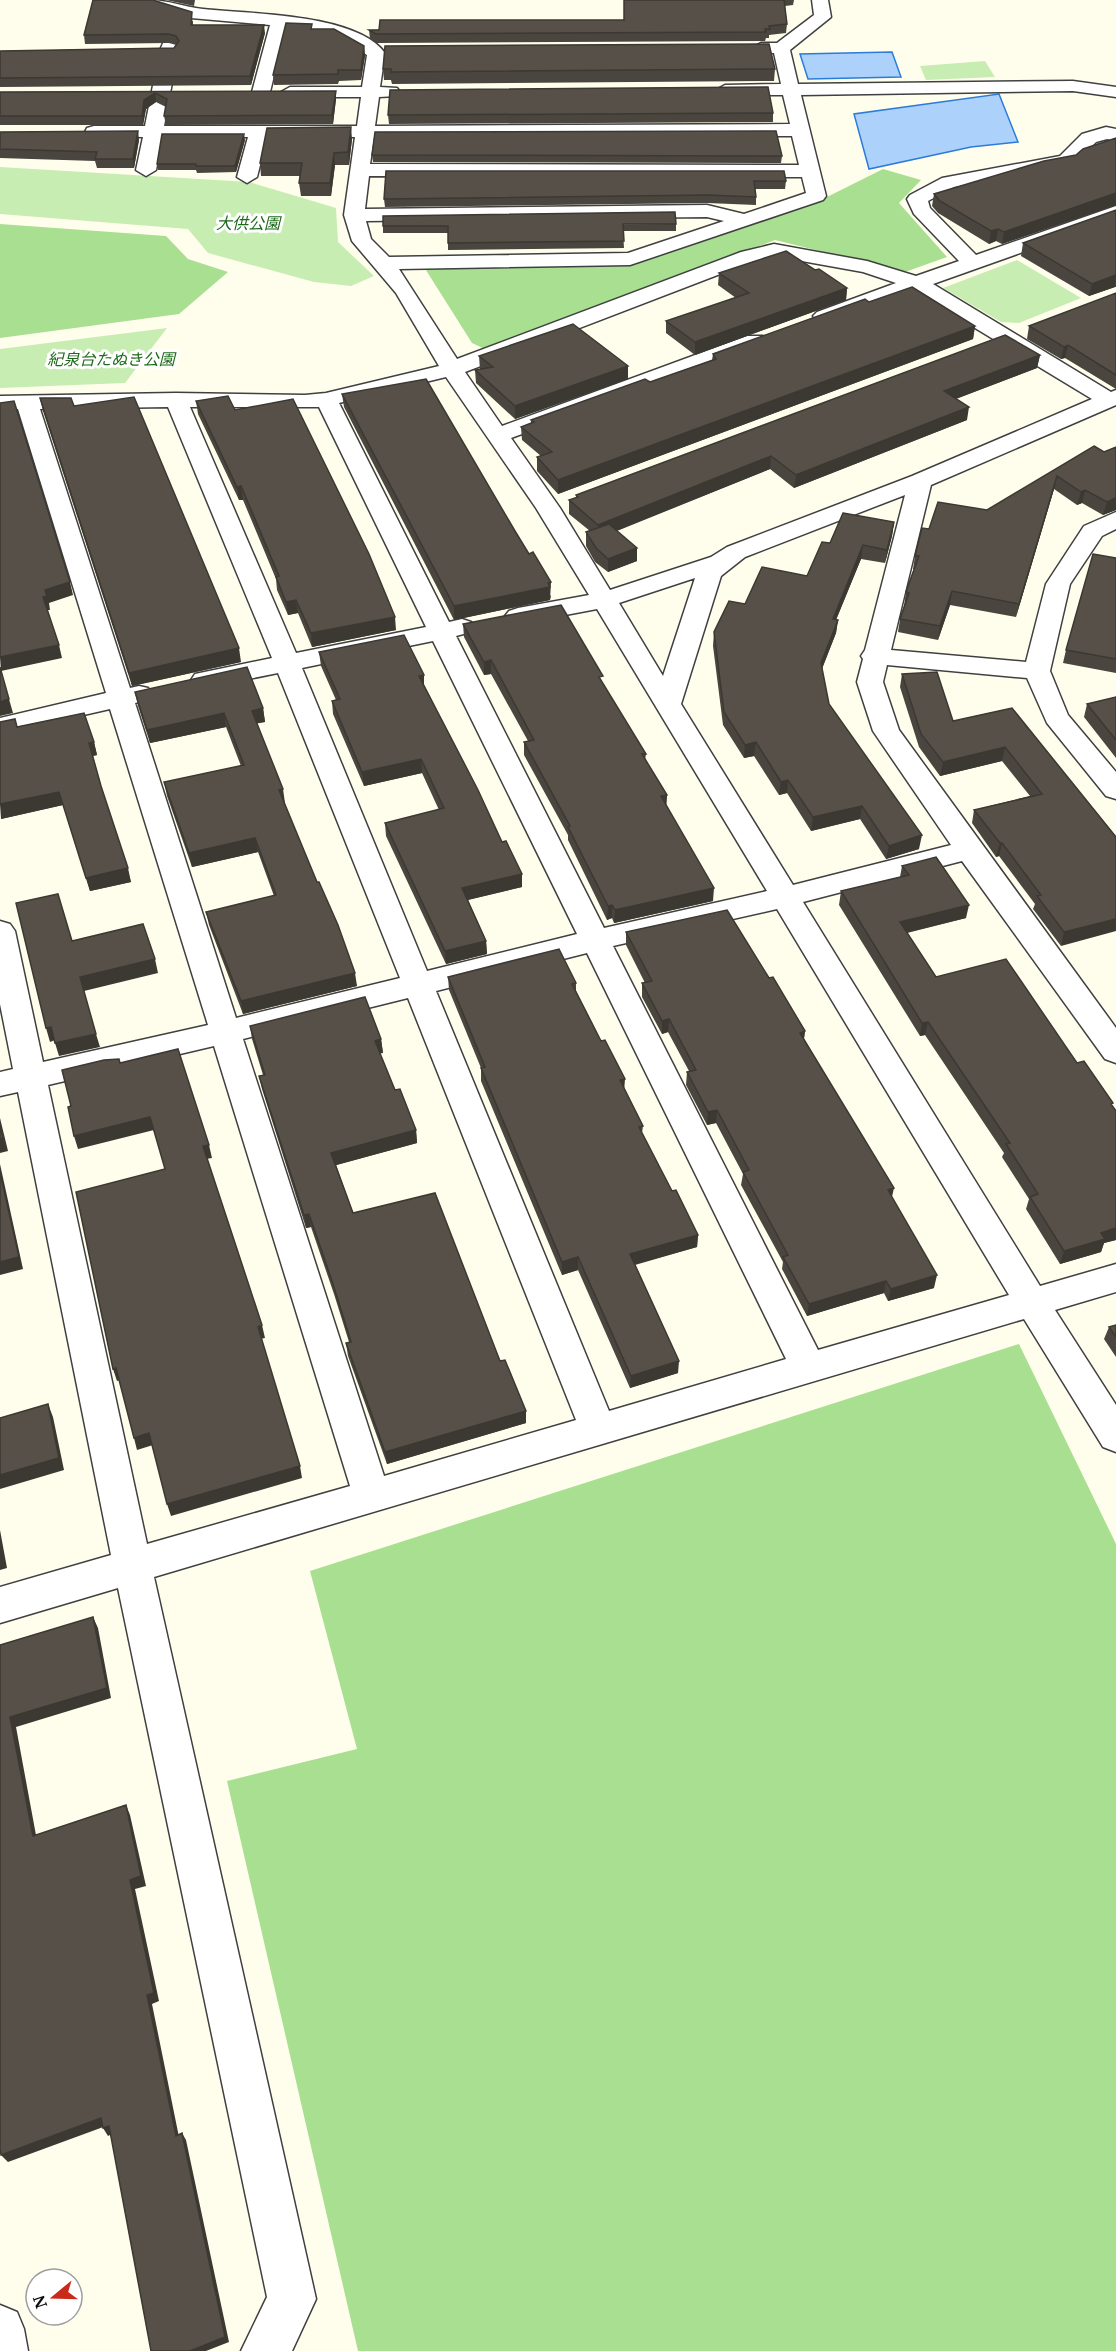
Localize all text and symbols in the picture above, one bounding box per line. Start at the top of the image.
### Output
park label: 大供公園 [216,212,282,234]
park label: 紀泉台たぬき公園 [47,348,177,370]
north arrow [24,2267,84,2327]
text: N [27,2292,52,2311]

